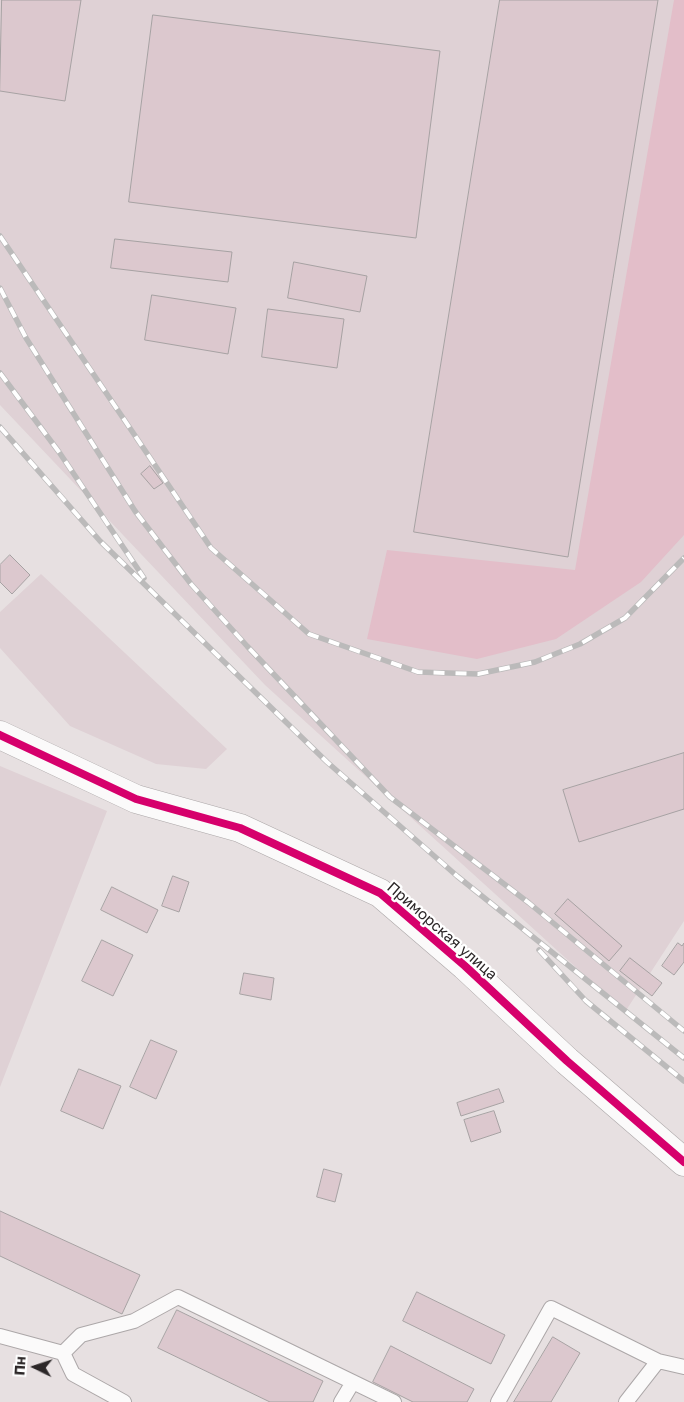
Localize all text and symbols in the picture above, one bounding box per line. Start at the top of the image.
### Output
street label: Приморская улица [383,878,501,984]
north arrow [10,1342,60,1392]
text: Пн [10,1356,29,1376]

